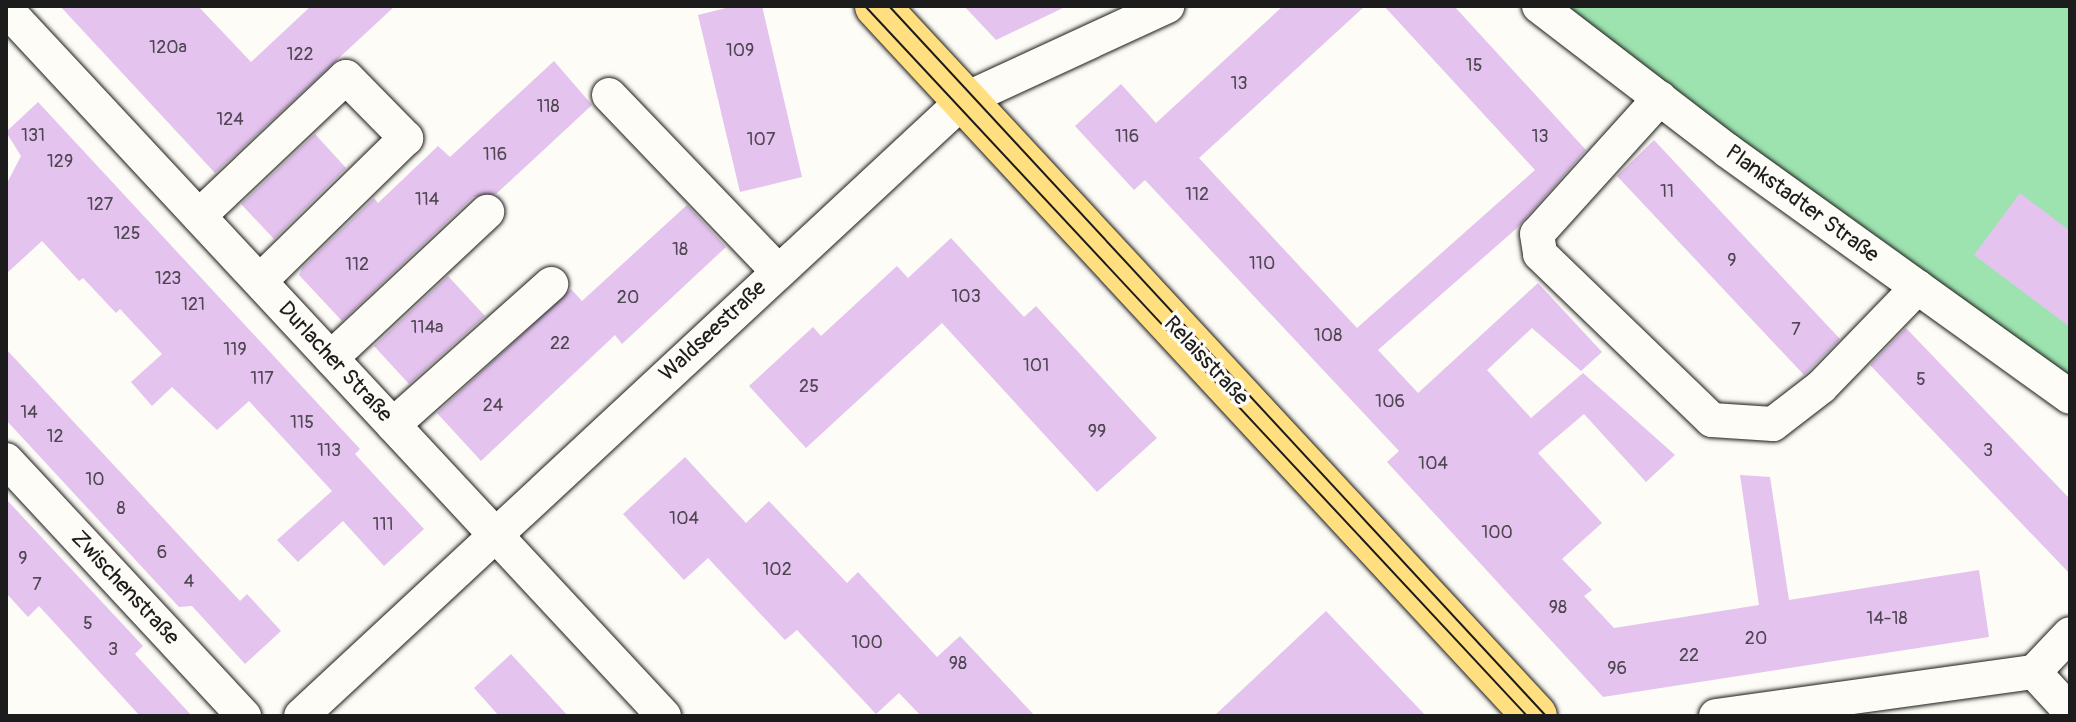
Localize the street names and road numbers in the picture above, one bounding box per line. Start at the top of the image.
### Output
street label: Plankstadter Straße [1720,139,1884,269]
street label: Waldseestraße [654,275,772,387]
street label: Durlacher Straße [272,296,398,428]
street label: Relaisstraße [1158,311,1254,411]
street label: Zwischenstraße [65,525,185,651]

